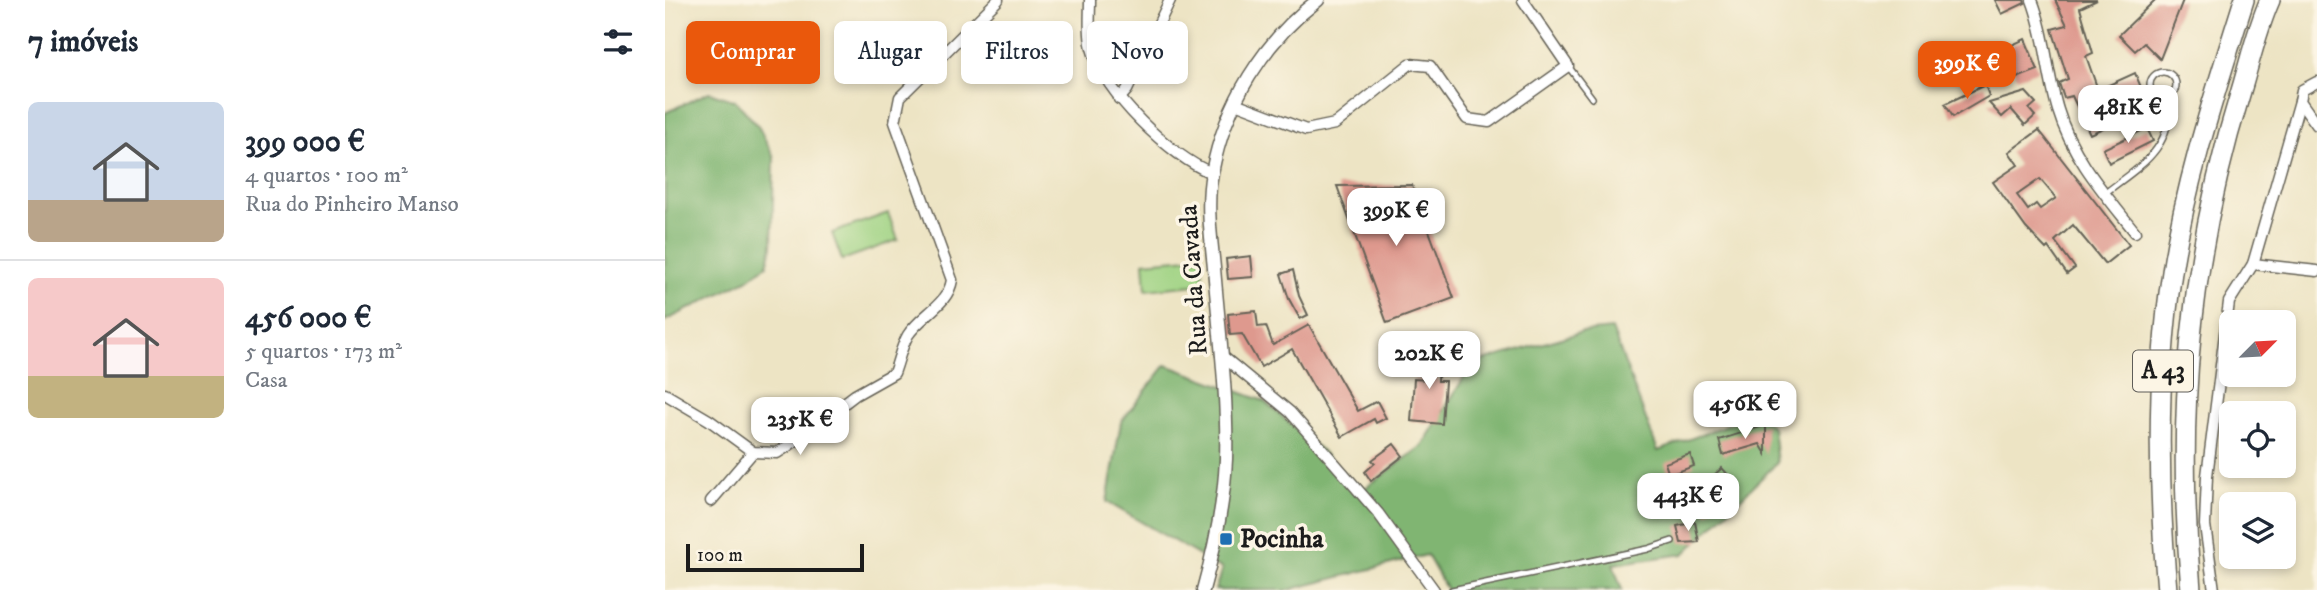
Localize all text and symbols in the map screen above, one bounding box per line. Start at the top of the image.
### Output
chip: Comprar [686,21,820,84]
chip: Alugar [834,21,947,84]
chip: Filtros [961,21,1073,84]
chip: Novo [1087,21,1188,84]
icon: filters [599,23,637,61]
text: 7 imóveis [28,24,138,61]
pin: 399K € [1910,42,2024,101]
text: 399K € [1934,49,2000,78]
pin: 481K € [2071,86,2185,145]
text: 481K € [2094,93,2162,122]
text: 399 000 € [245,124,365,161]
icon: home [84,130,168,214]
text: 4 quartos · 100 m² [245,161,408,190]
pin: 399K € [1339,188,1453,248]
text: Rua do Pinheiro Manso [245,190,459,219]
text: 399K € [1363,196,1429,225]
street label: Rua da Cavada [1172,204,1216,356]
text: 456 000 € [245,300,371,337]
icon: home [84,306,168,390]
north arrow [2219,310,2296,387]
map controls [2219,310,2296,569]
pin: 202K € [1372,332,1486,391]
text: 5 quartos · 173 m² [245,337,402,366]
text: 202K € [1394,339,1464,368]
road number: A 43 [2133,350,2193,392]
text: Casa [245,366,288,395]
pin: 456K € [1688,382,1802,441]
text: 456K € [1709,389,1781,418]
pin: 235K € [743,398,857,457]
button: locate [2219,401,2296,478]
text: 235K € [767,405,833,434]
pin: 443K € [1631,474,1745,533]
text: 443K € [1653,481,1723,510]
button: layers [2219,492,2296,569]
place label: Pocinha [1240,523,1324,556]
marker: Pocinha [1218,531,1234,547]
scale bar [686,541,865,573]
text: 100 m [697,544,743,567]

